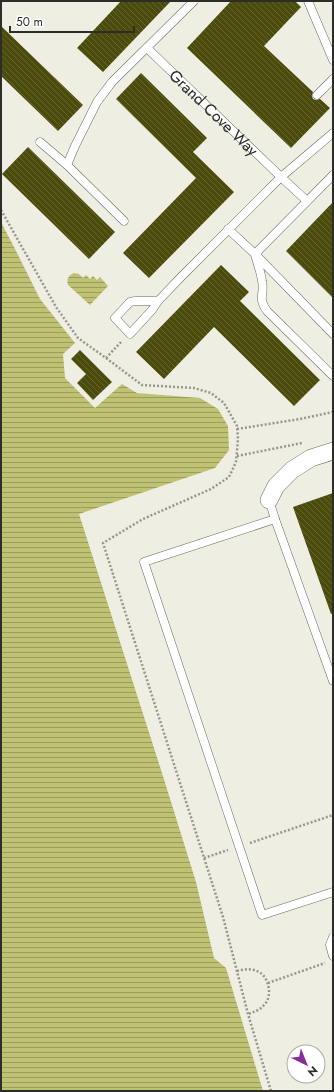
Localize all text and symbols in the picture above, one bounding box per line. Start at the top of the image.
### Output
scale bar [10,8,134,34]
text: 50 m [16,13,43,31]
street label: Grand Cove Way [164,64,264,162]
north arrow [286,1044,326,1084]
text: N [304,1062,321,1080]

